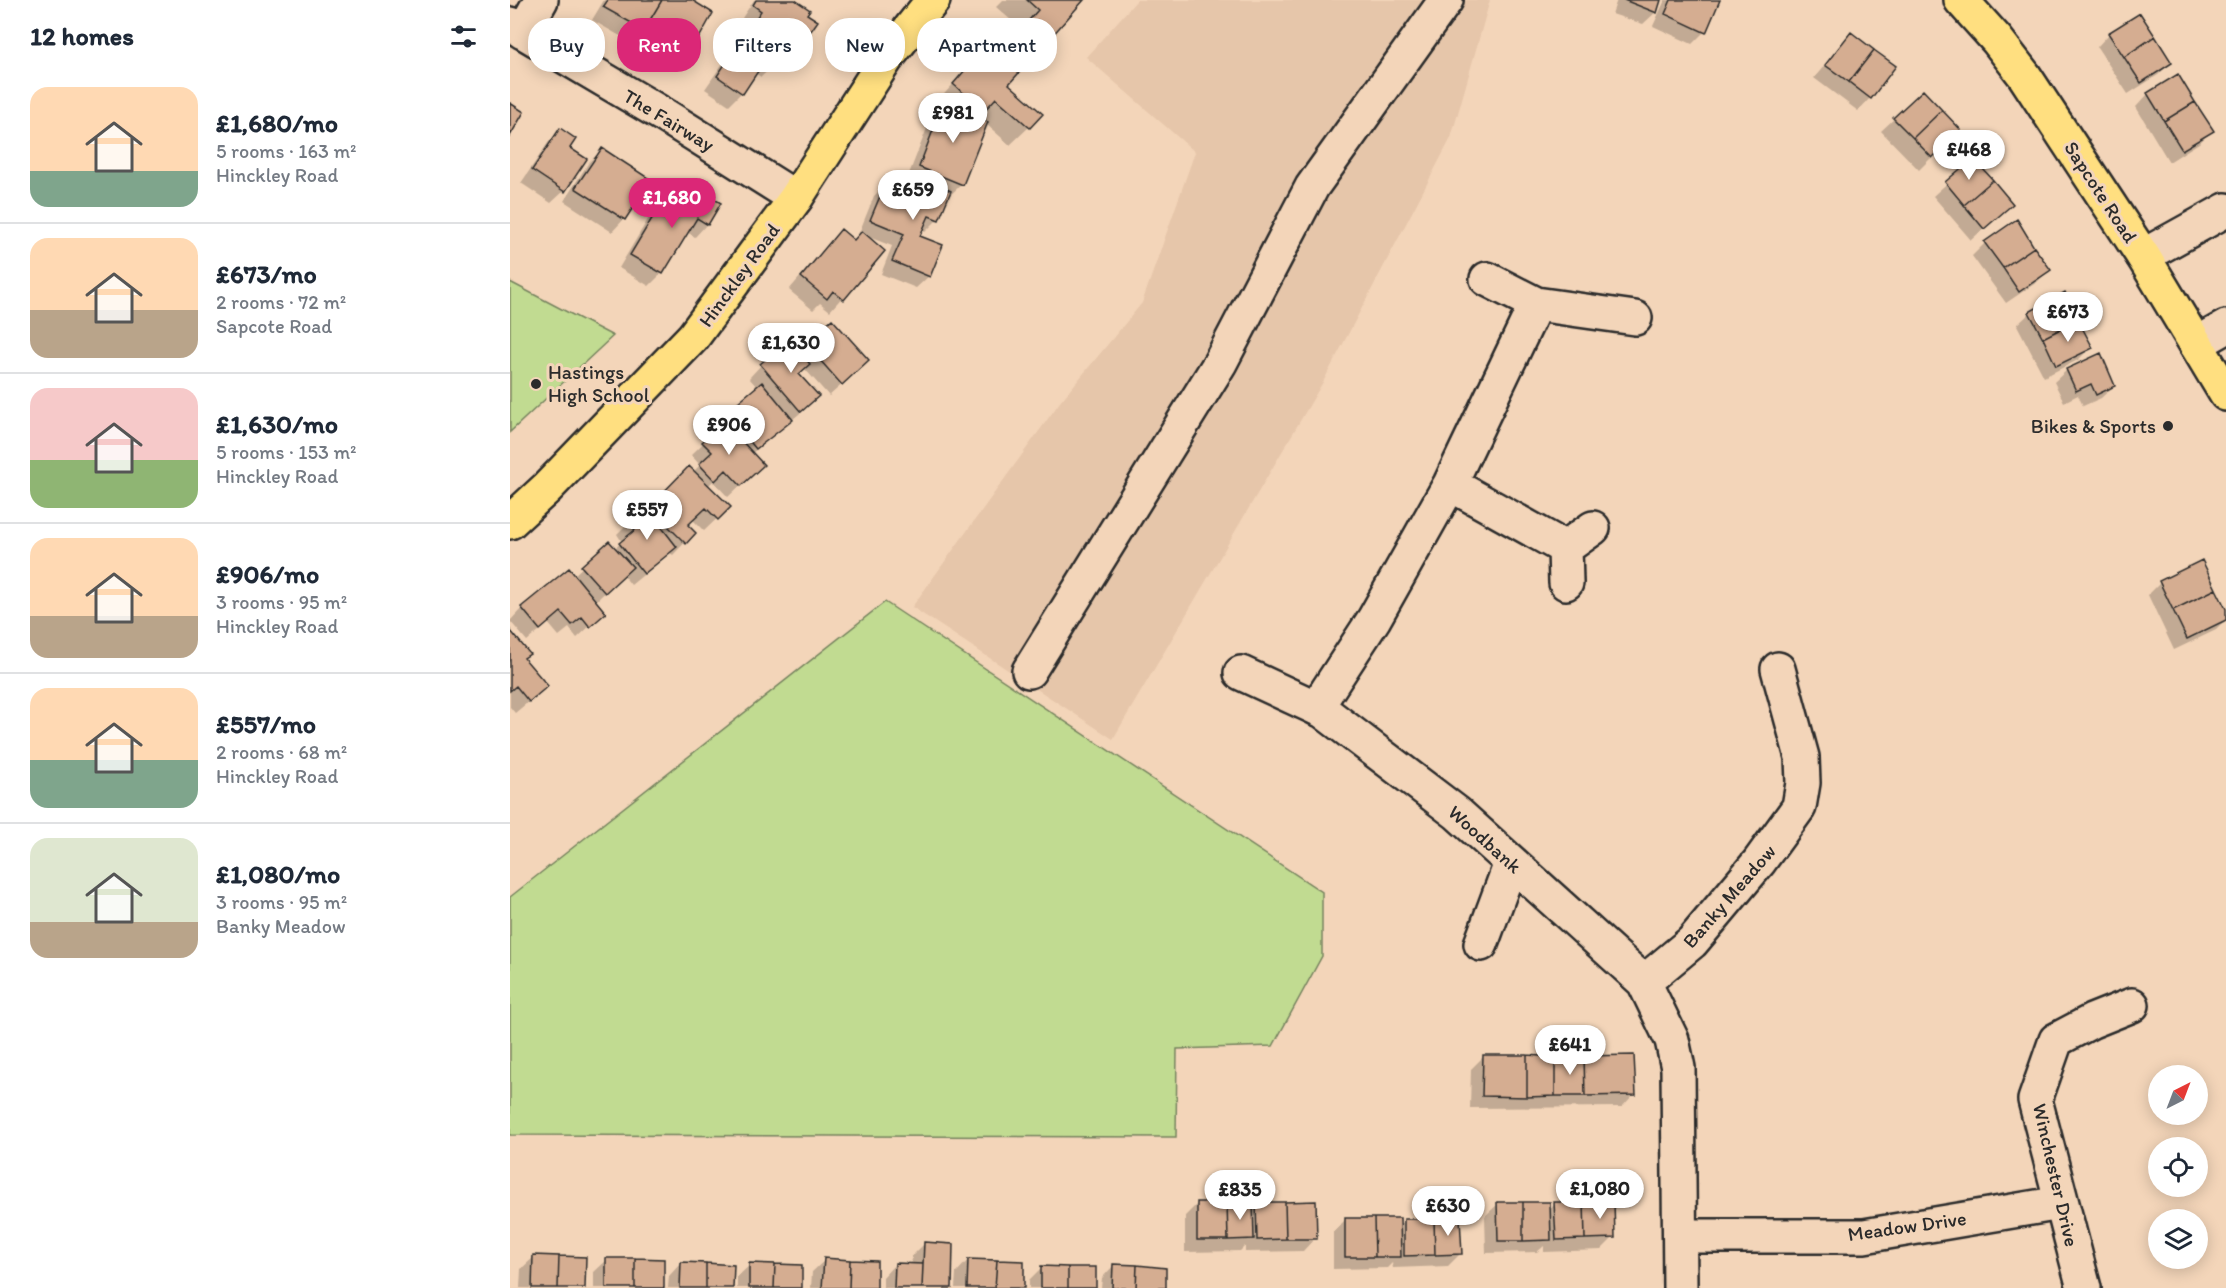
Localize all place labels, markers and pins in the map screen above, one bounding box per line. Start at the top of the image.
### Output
pin: £981 [917,93,989,144]
pin: £468 [1933,130,2005,181]
pin: £659 [877,170,949,221]
pin: £1,680 [623,178,721,229]
pin: £673 [2032,292,2104,343]
pin: £1,630 [742,323,840,374]
place label: Hastings High School [548,360,650,407]
marker: Hastings High School [529,377,543,391]
pin: £906 [693,405,765,456]
place label: Bikes & Sports [2031,414,2156,438]
marker: Bikes & Sports [2161,419,2175,433]
pin: £557 [611,490,683,541]
pin: £641 [1534,1025,1606,1076]
pin: £1,080 [1551,1169,1649,1220]
pin: £835 [1204,1170,1276,1221]
pin: £630 [1412,1186,1484,1237]

